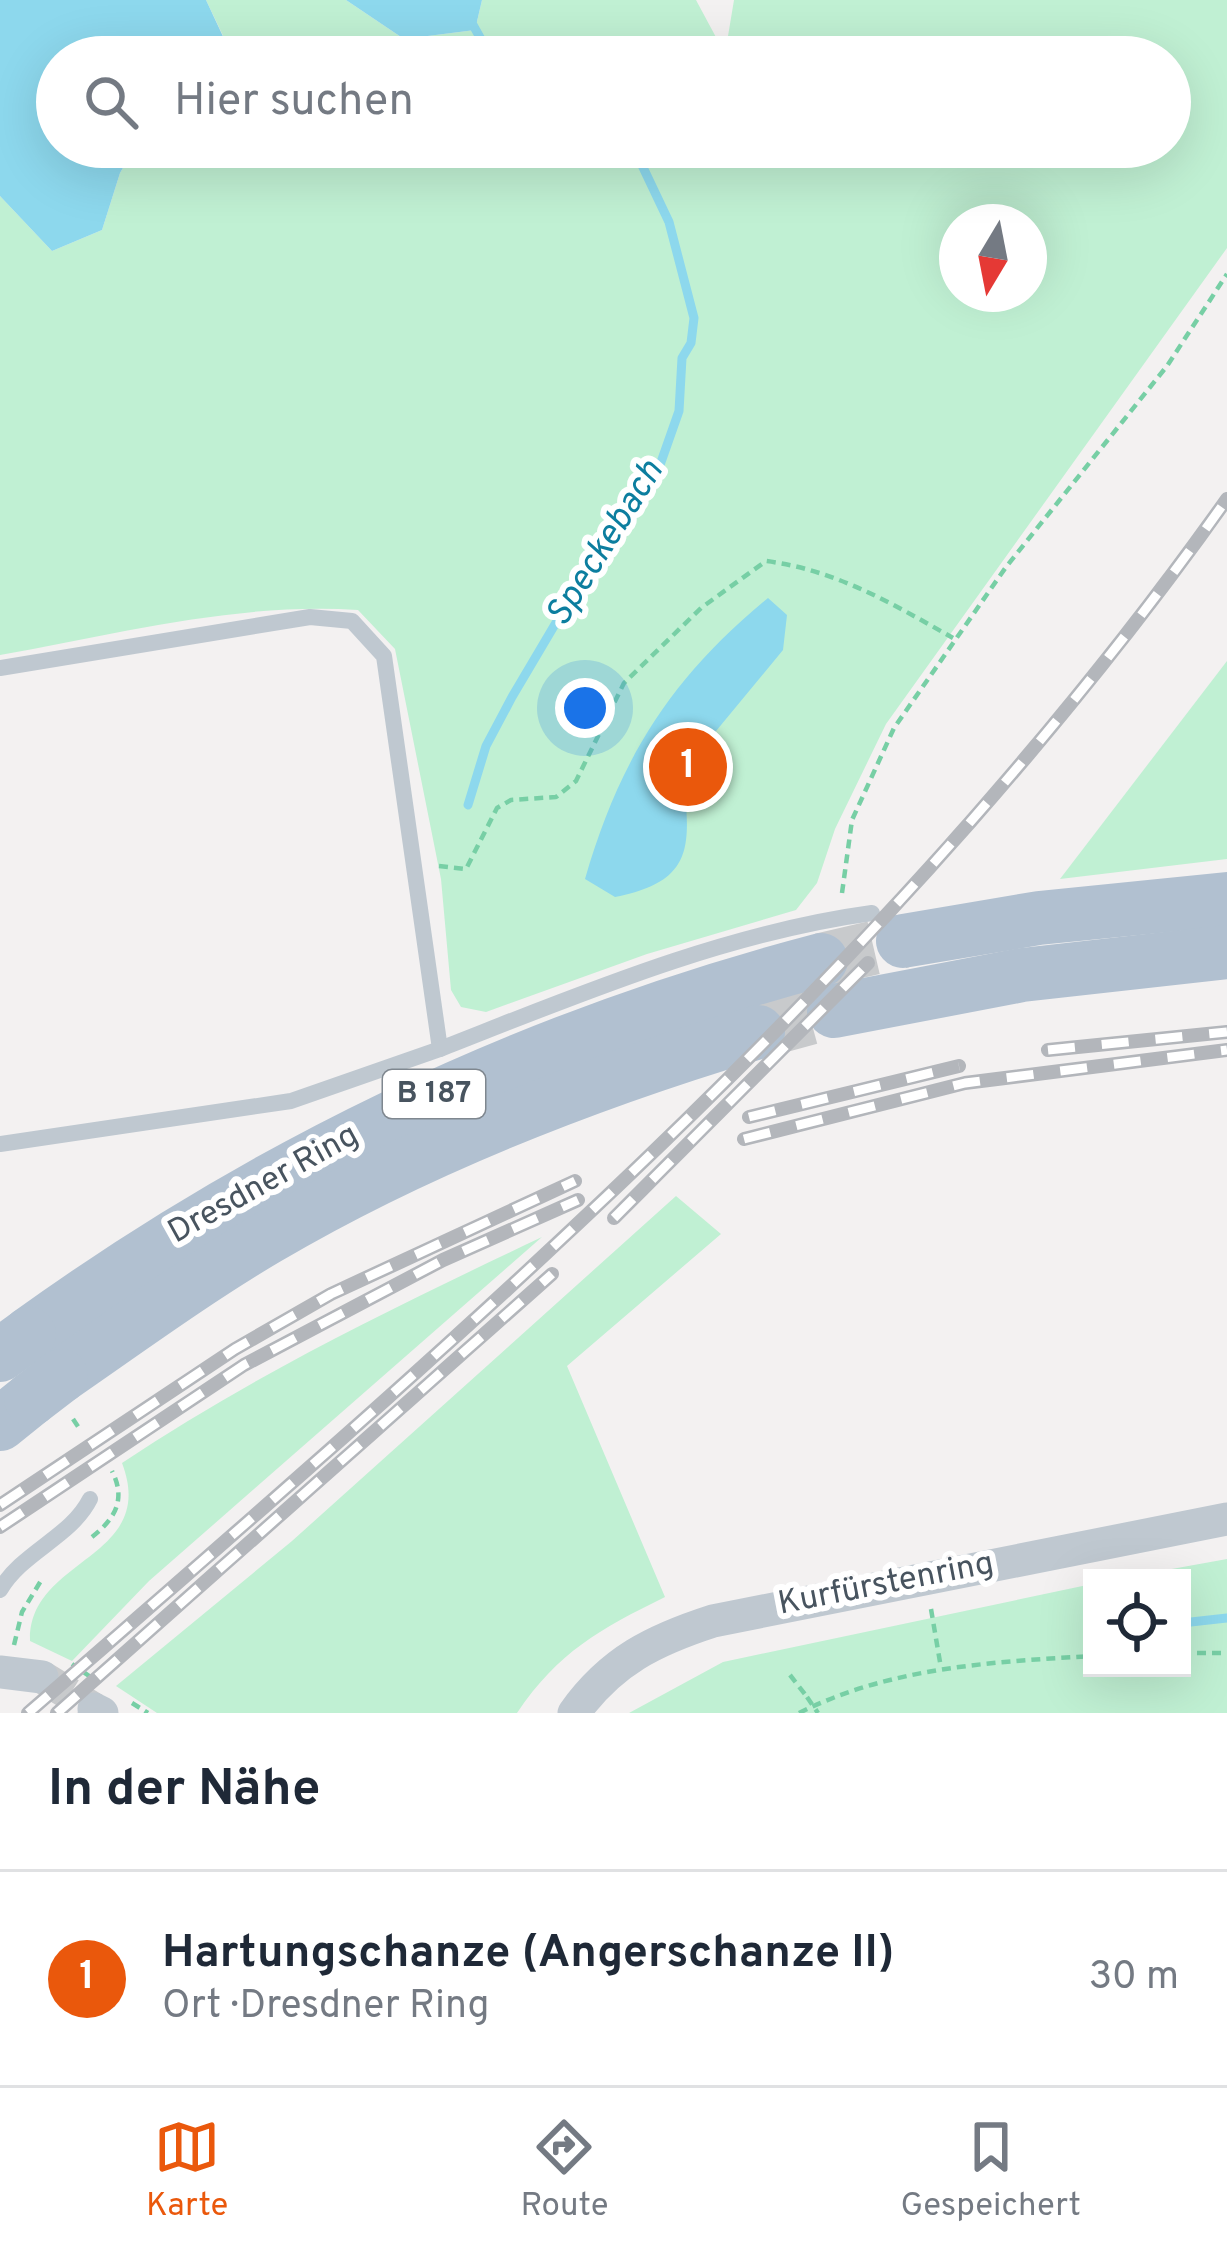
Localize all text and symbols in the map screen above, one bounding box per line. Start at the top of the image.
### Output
search box [36,36,1191,168]
icon: search [78,69,144,135]
text: Hier suchen [174,74,414,131]
north arrow [939,204,1047,312]
water label: Speckebach [537,452,675,636]
your location [555,678,615,738]
pin: 1 [649,722,727,812]
road number: B 187 [383,1070,485,1118]
street label: Dresdner Ring [161,1115,367,1255]
street label: Kurfürstenring [775,1544,997,1626]
map controls [1083,1569,1191,1677]
button: locate [1083,1569,1191,1677]
text: In der Nähe [48,1759,320,1824]
text: Hartungschanze (Angerschanze II) [162,1926,895,1983]
text: 1 [79,1954,95,2003]
text: 30 m [1089,1954,1179,2003]
text: Ort · Dresdner Ring [162,1983,489,2032]
tab: Karte [146,2114,228,2228]
tab: Route [520,2114,608,2228]
tab: Gespeichert [901,2114,1081,2228]

